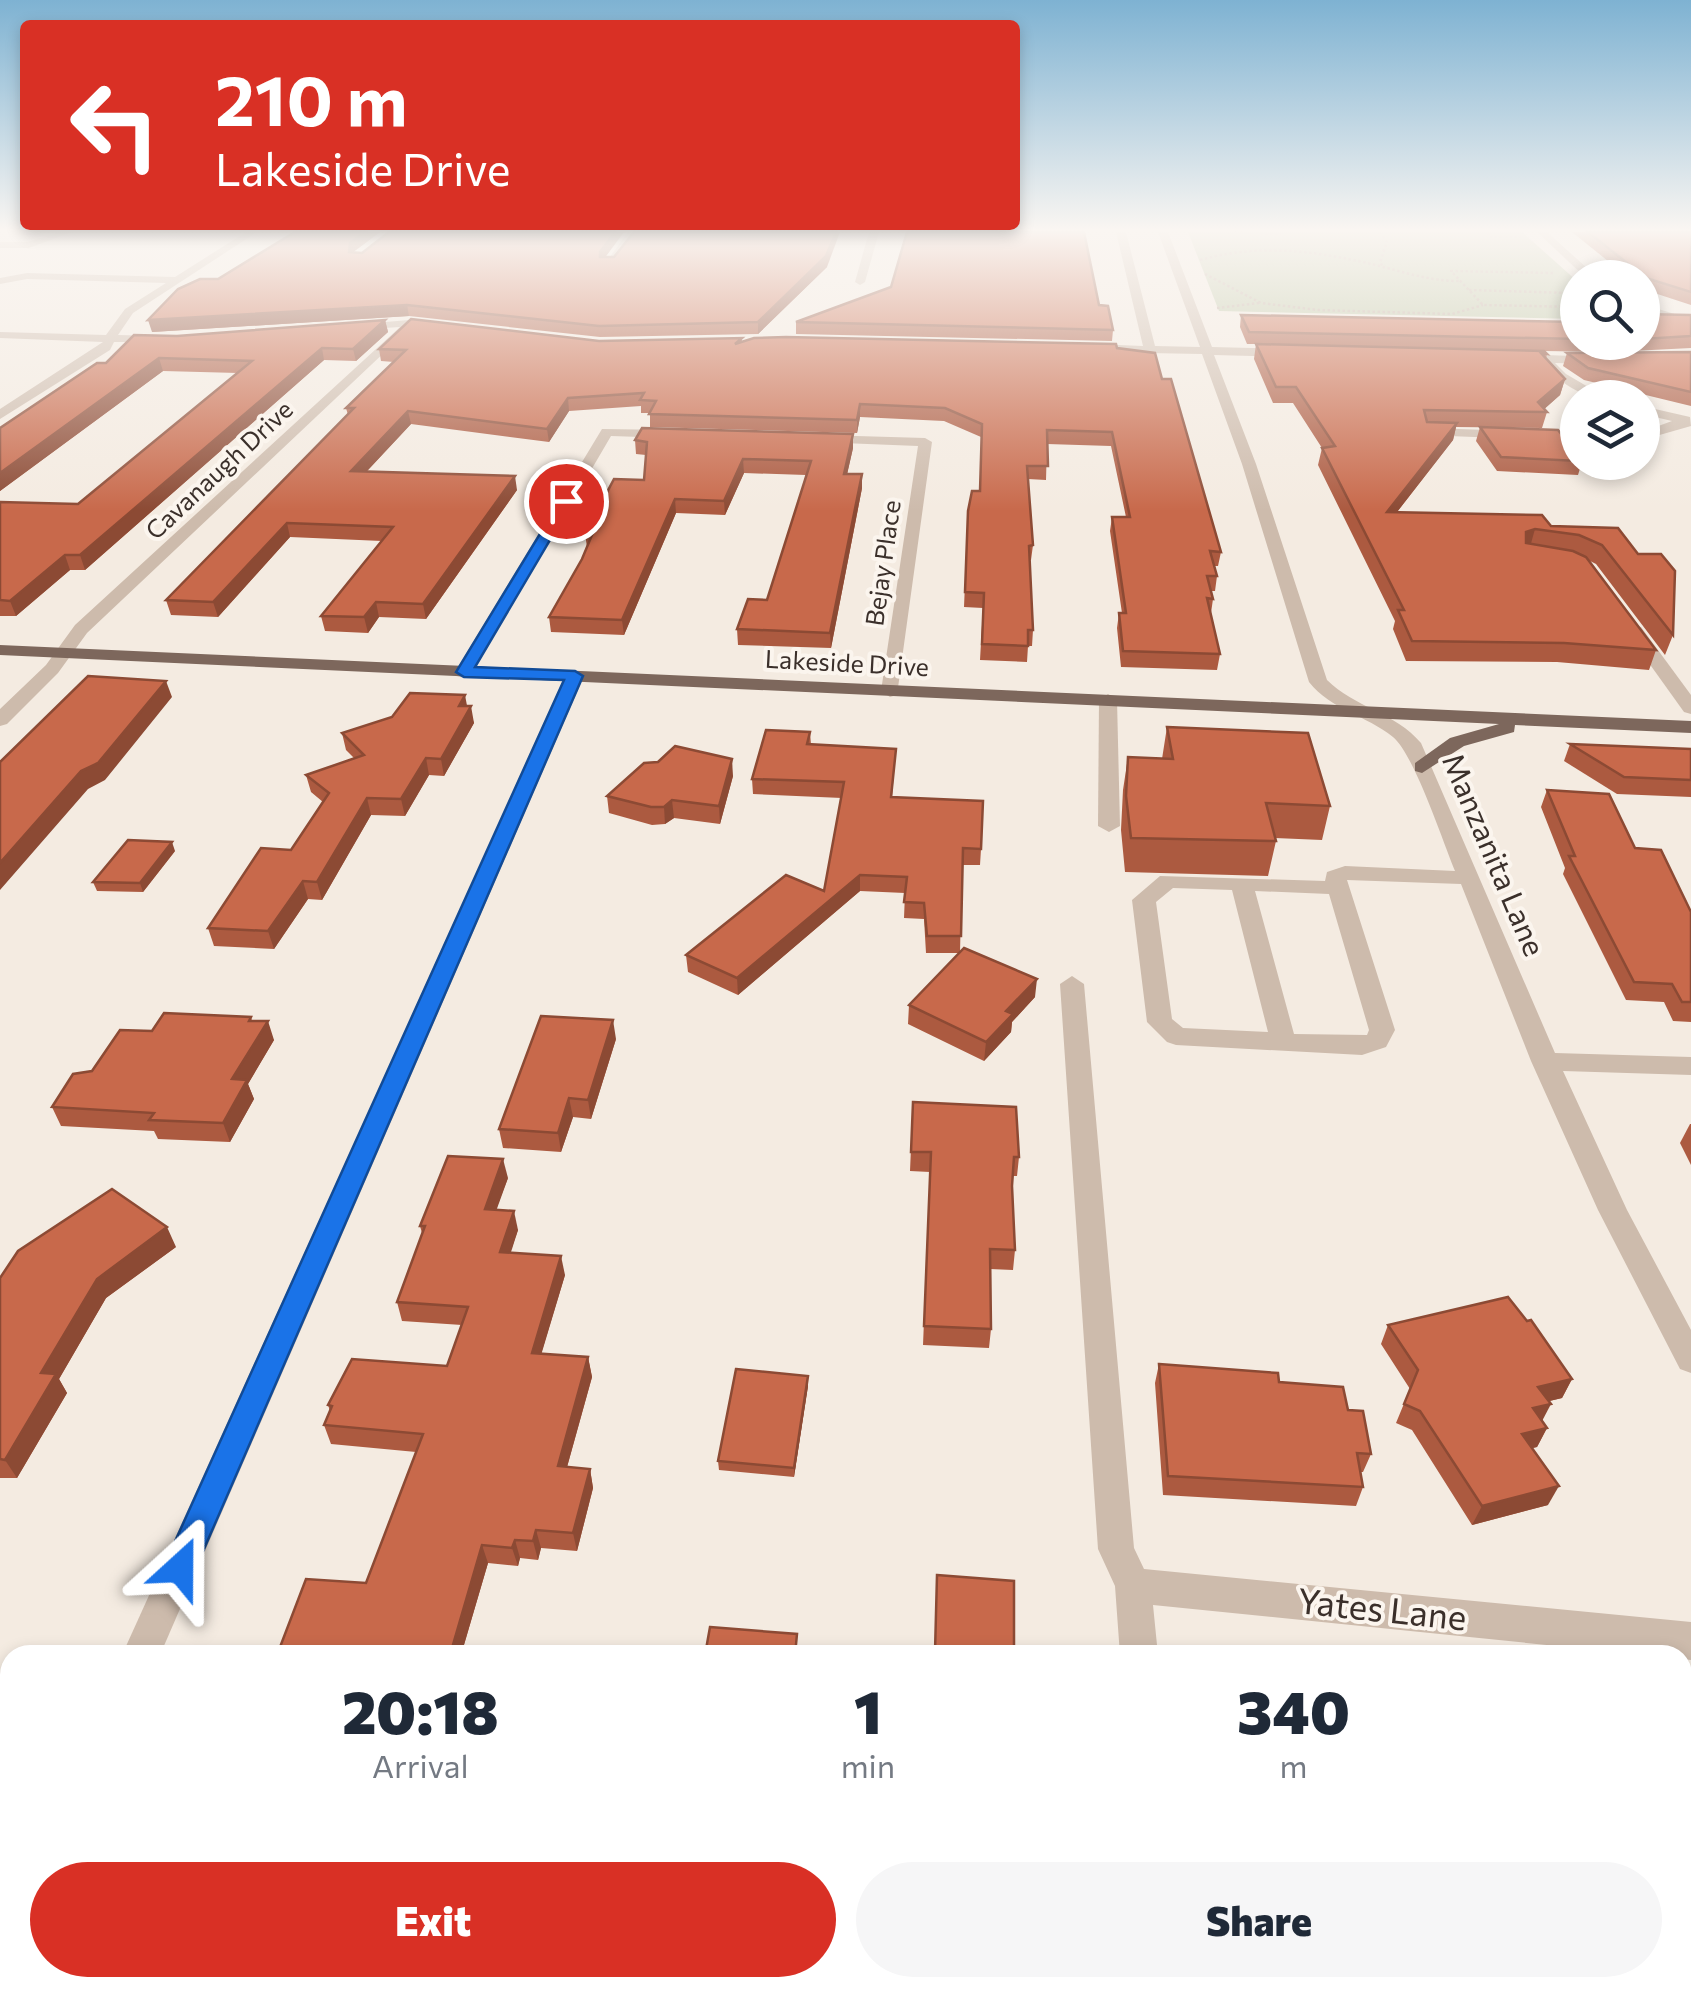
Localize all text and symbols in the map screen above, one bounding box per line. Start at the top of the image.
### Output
text: 210 m [215,55,407,140]
icon: left [50,60,180,190]
text: Lakeside Drive [215,140,511,195]
map controls [1560,260,1660,480]
button: search [1560,260,1660,360]
button: layers [1560,380,1660,480]
street label: Cavanaugh Drive [139,394,298,545]
pin [524,459,609,544]
icon: arrive [539,474,594,529]
street label: Bejay Place [858,498,906,628]
street label: Lakeside Drive [764,643,930,681]
street label: Manzanita Lane [1436,747,1555,961]
position arrow [128,1516,232,1620]
street label: Yates Lane [1296,1577,1469,1638]
text: 20:18 [342,1673,499,1746]
text: 1 [854,1673,882,1746]
text: 340 [1237,1673,1350,1746]
text: Arrival [372,1745,469,1785]
text: min [841,1745,895,1785]
text: m [1280,1745,1308,1785]
button: Exit [30,1862,836,1977]
button: Share [856,1862,1662,1977]

